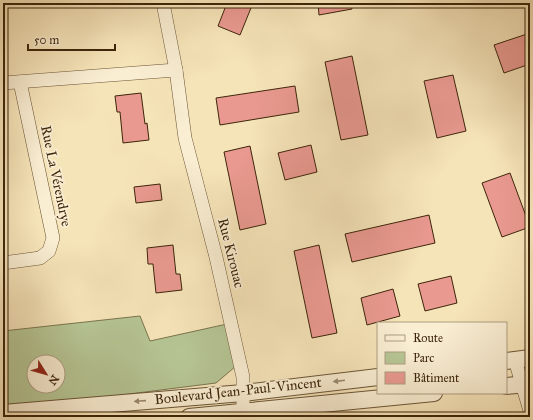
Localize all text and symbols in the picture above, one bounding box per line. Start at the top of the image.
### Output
scale bar [28,26,115,52]
text: 50 m [34,33,59,47]
street label: Rue La Vérendrye [37,124,75,228]
street label: Rue Kirouac [214,216,248,290]
legend [377,322,507,394]
text: Route [413,331,443,345]
text: Parc [413,351,434,365]
north arrow [26,354,66,394]
text: Bâtiment [413,371,460,385]
text: N [45,372,62,388]
street label: Boulevard Jean-Paul-Vincent [154,374,322,409]
one-way arrow [333,378,345,384]
one-way arrow [134,397,146,404]

